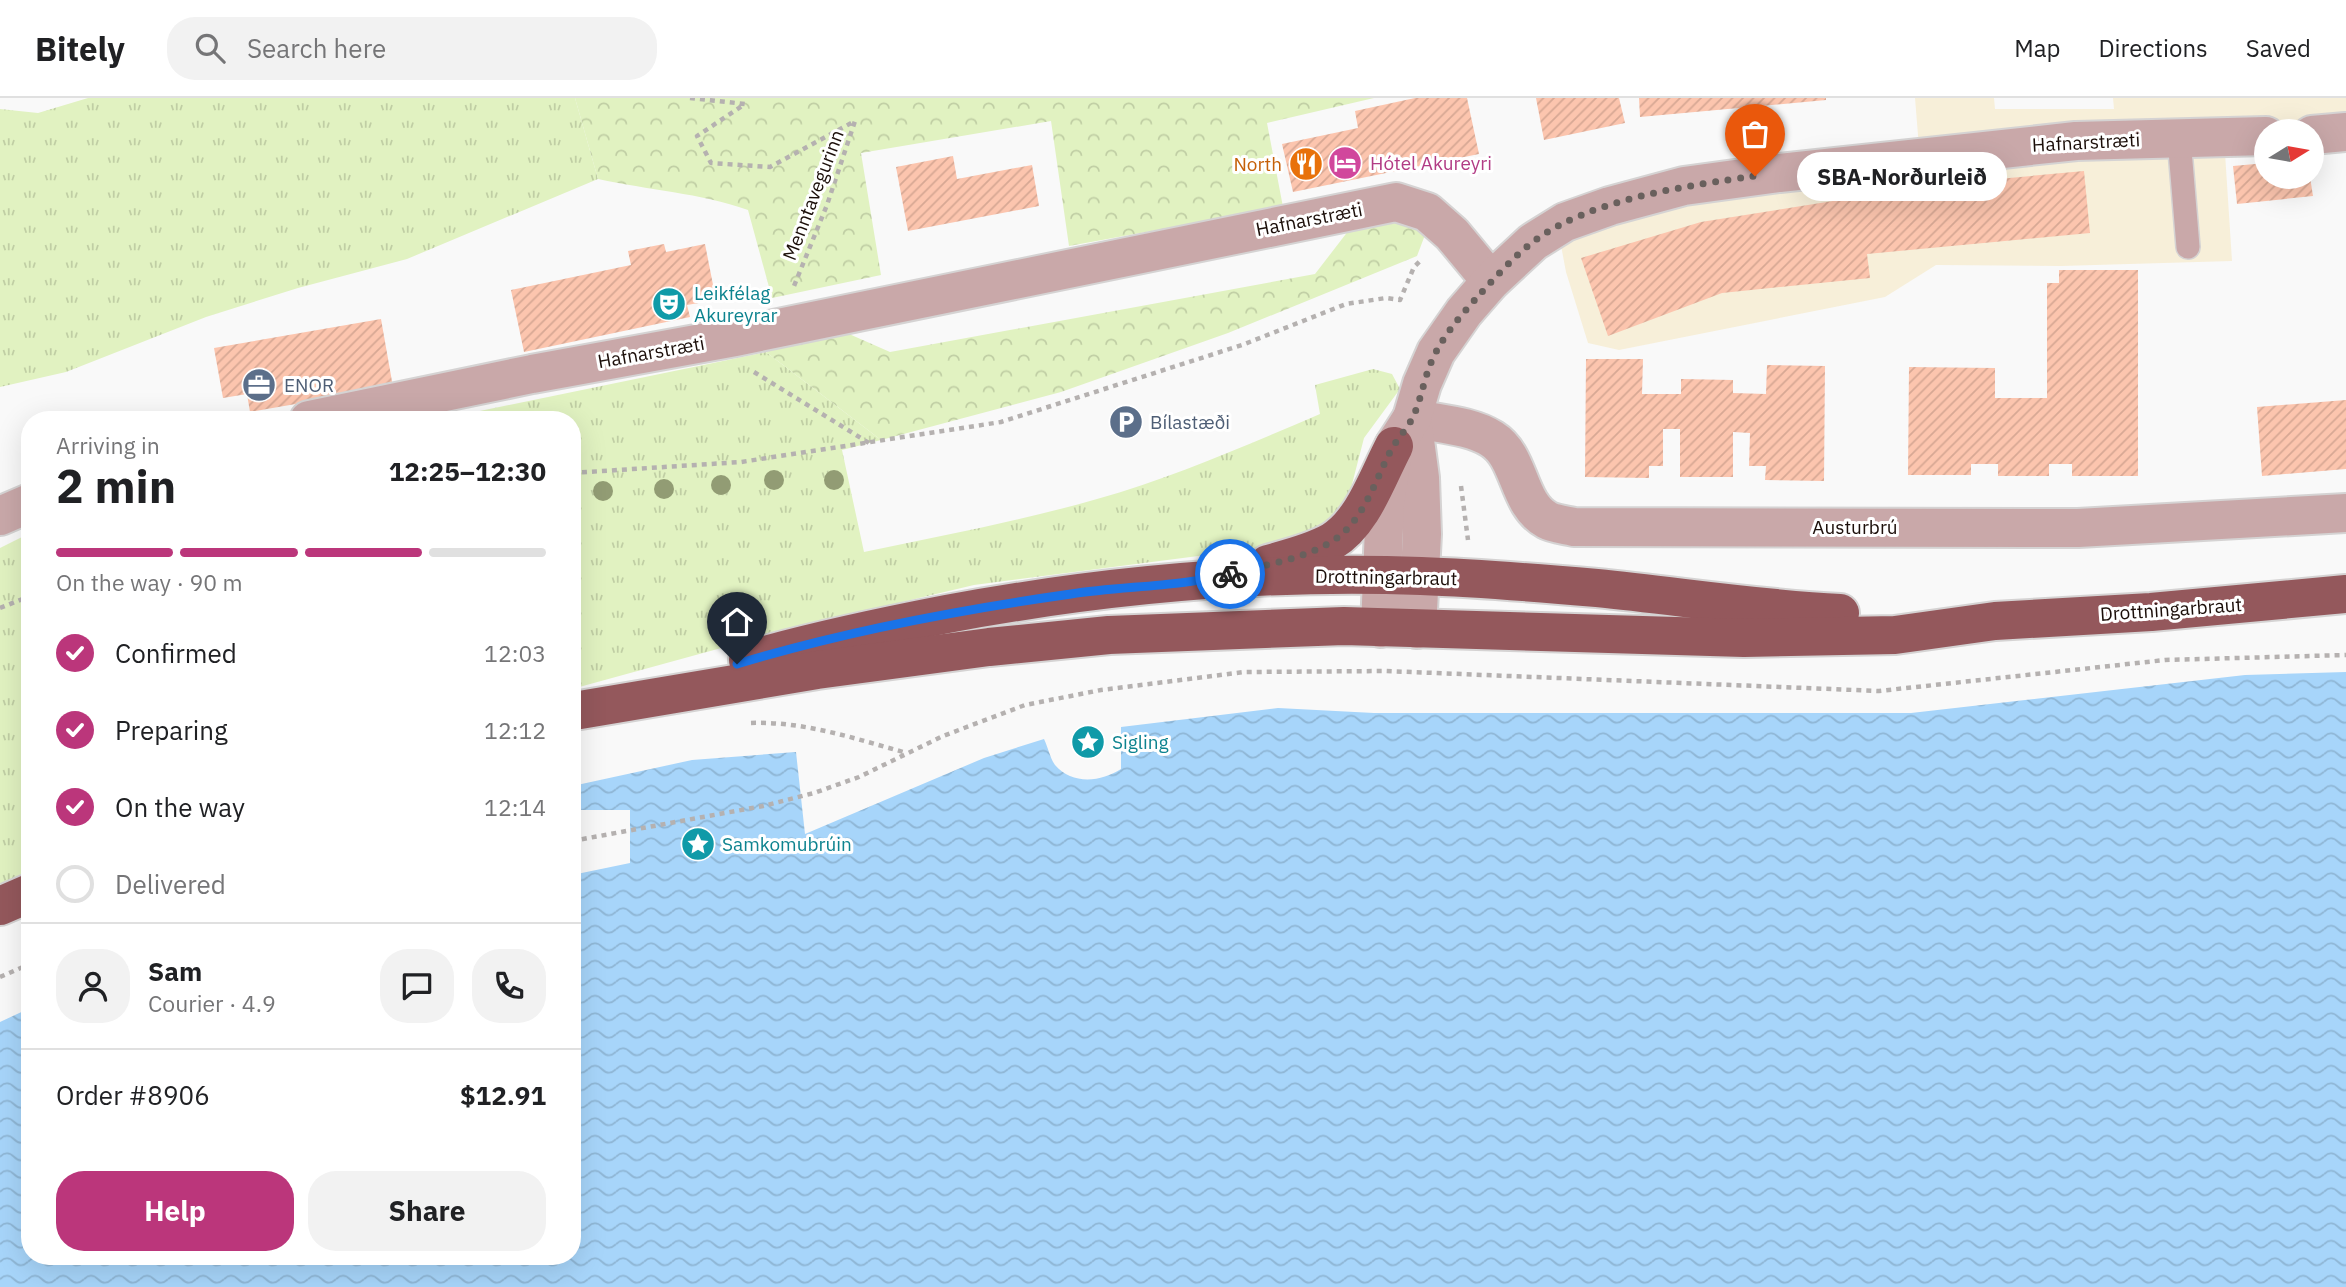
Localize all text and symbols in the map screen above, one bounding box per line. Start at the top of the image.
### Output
search box [167,17,657,80]
text: Bitely [35,27,125,70]
icon: search [191,29,229,67]
text: Search here [247,31,386,65]
text: Map [2014,32,2060,64]
text: Directions [2098,32,2208,64]
text: Saved [2246,32,2311,64]
pin [1725,104,1785,176]
icon: bag [1736,115,1774,153]
north arrow [2254,119,2324,189]
map controls [2254,119,2324,189]
street label: Menntavegurinn [777,126,849,264]
street label: Hafnarstræti [2031,127,2141,157]
hotel icon: Hótel Akureyri [1326,144,1364,182]
restaurant icon: North [1287,145,1325,183]
place label: Hótel Akureyri [1370,151,1492,175]
place label: North [1233,152,1282,176]
callout: SBA-Norðurleið [1797,152,2007,200]
text: SBA-Norðurleið [1817,161,1987,191]
street label: Hafnarstræti [1254,197,1364,241]
place label: Leikfélag Akureyrar [694,281,778,327]
theatre icon: Leikfélag Akureyrar [650,285,688,323]
street label: Hafnarstræti [596,331,706,373]
office icon: ENOR [240,366,278,404]
place label: ENOR [284,373,334,397]
parking icon: Bílastæði [1107,403,1145,441]
place label: Bílastæði [1150,410,1230,434]
text: Arriving in [56,430,160,460]
text: 12:25–12:30 [389,454,546,488]
text: 2 min [56,456,176,516]
street label: Austurbrú [1812,515,1898,539]
courier [1195,539,1265,609]
icon: bike [1211,555,1249,593]
street label: Drottningarbraut [1315,564,1457,590]
text: On the way · 90 m [56,567,243,597]
pin [707,592,767,664]
street label: Drottningarbraut [2099,592,2243,626]
icon: home [718,603,756,641]
icon: check [56,634,94,672]
text: Confirmed [115,636,237,670]
text: 12:03 [484,638,546,668]
icon: check [56,711,94,749]
text: Preparing [115,713,228,747]
text: 12:12 [484,715,546,745]
place icon: Sigling [1069,723,1107,761]
place label: Sigling [1112,730,1169,754]
icon: check [56,788,94,826]
text: On the way [115,790,245,824]
text: 12:14 [484,792,546,822]
place icon: Samkomubrúin [679,825,717,863]
place label: Samkomubrúin [722,832,852,856]
text: Delivered [115,867,226,901]
button: person [56,949,130,1023]
button: chat [380,949,454,1023]
button: phone [472,949,546,1023]
text: Sam [148,954,202,988]
text: Courier · 4.9 [148,988,276,1018]
text: Order #8906 [56,1078,210,1112]
text: $12.91 [460,1078,546,1112]
button: Help [56,1171,294,1251]
button: Share [308,1171,546,1251]

